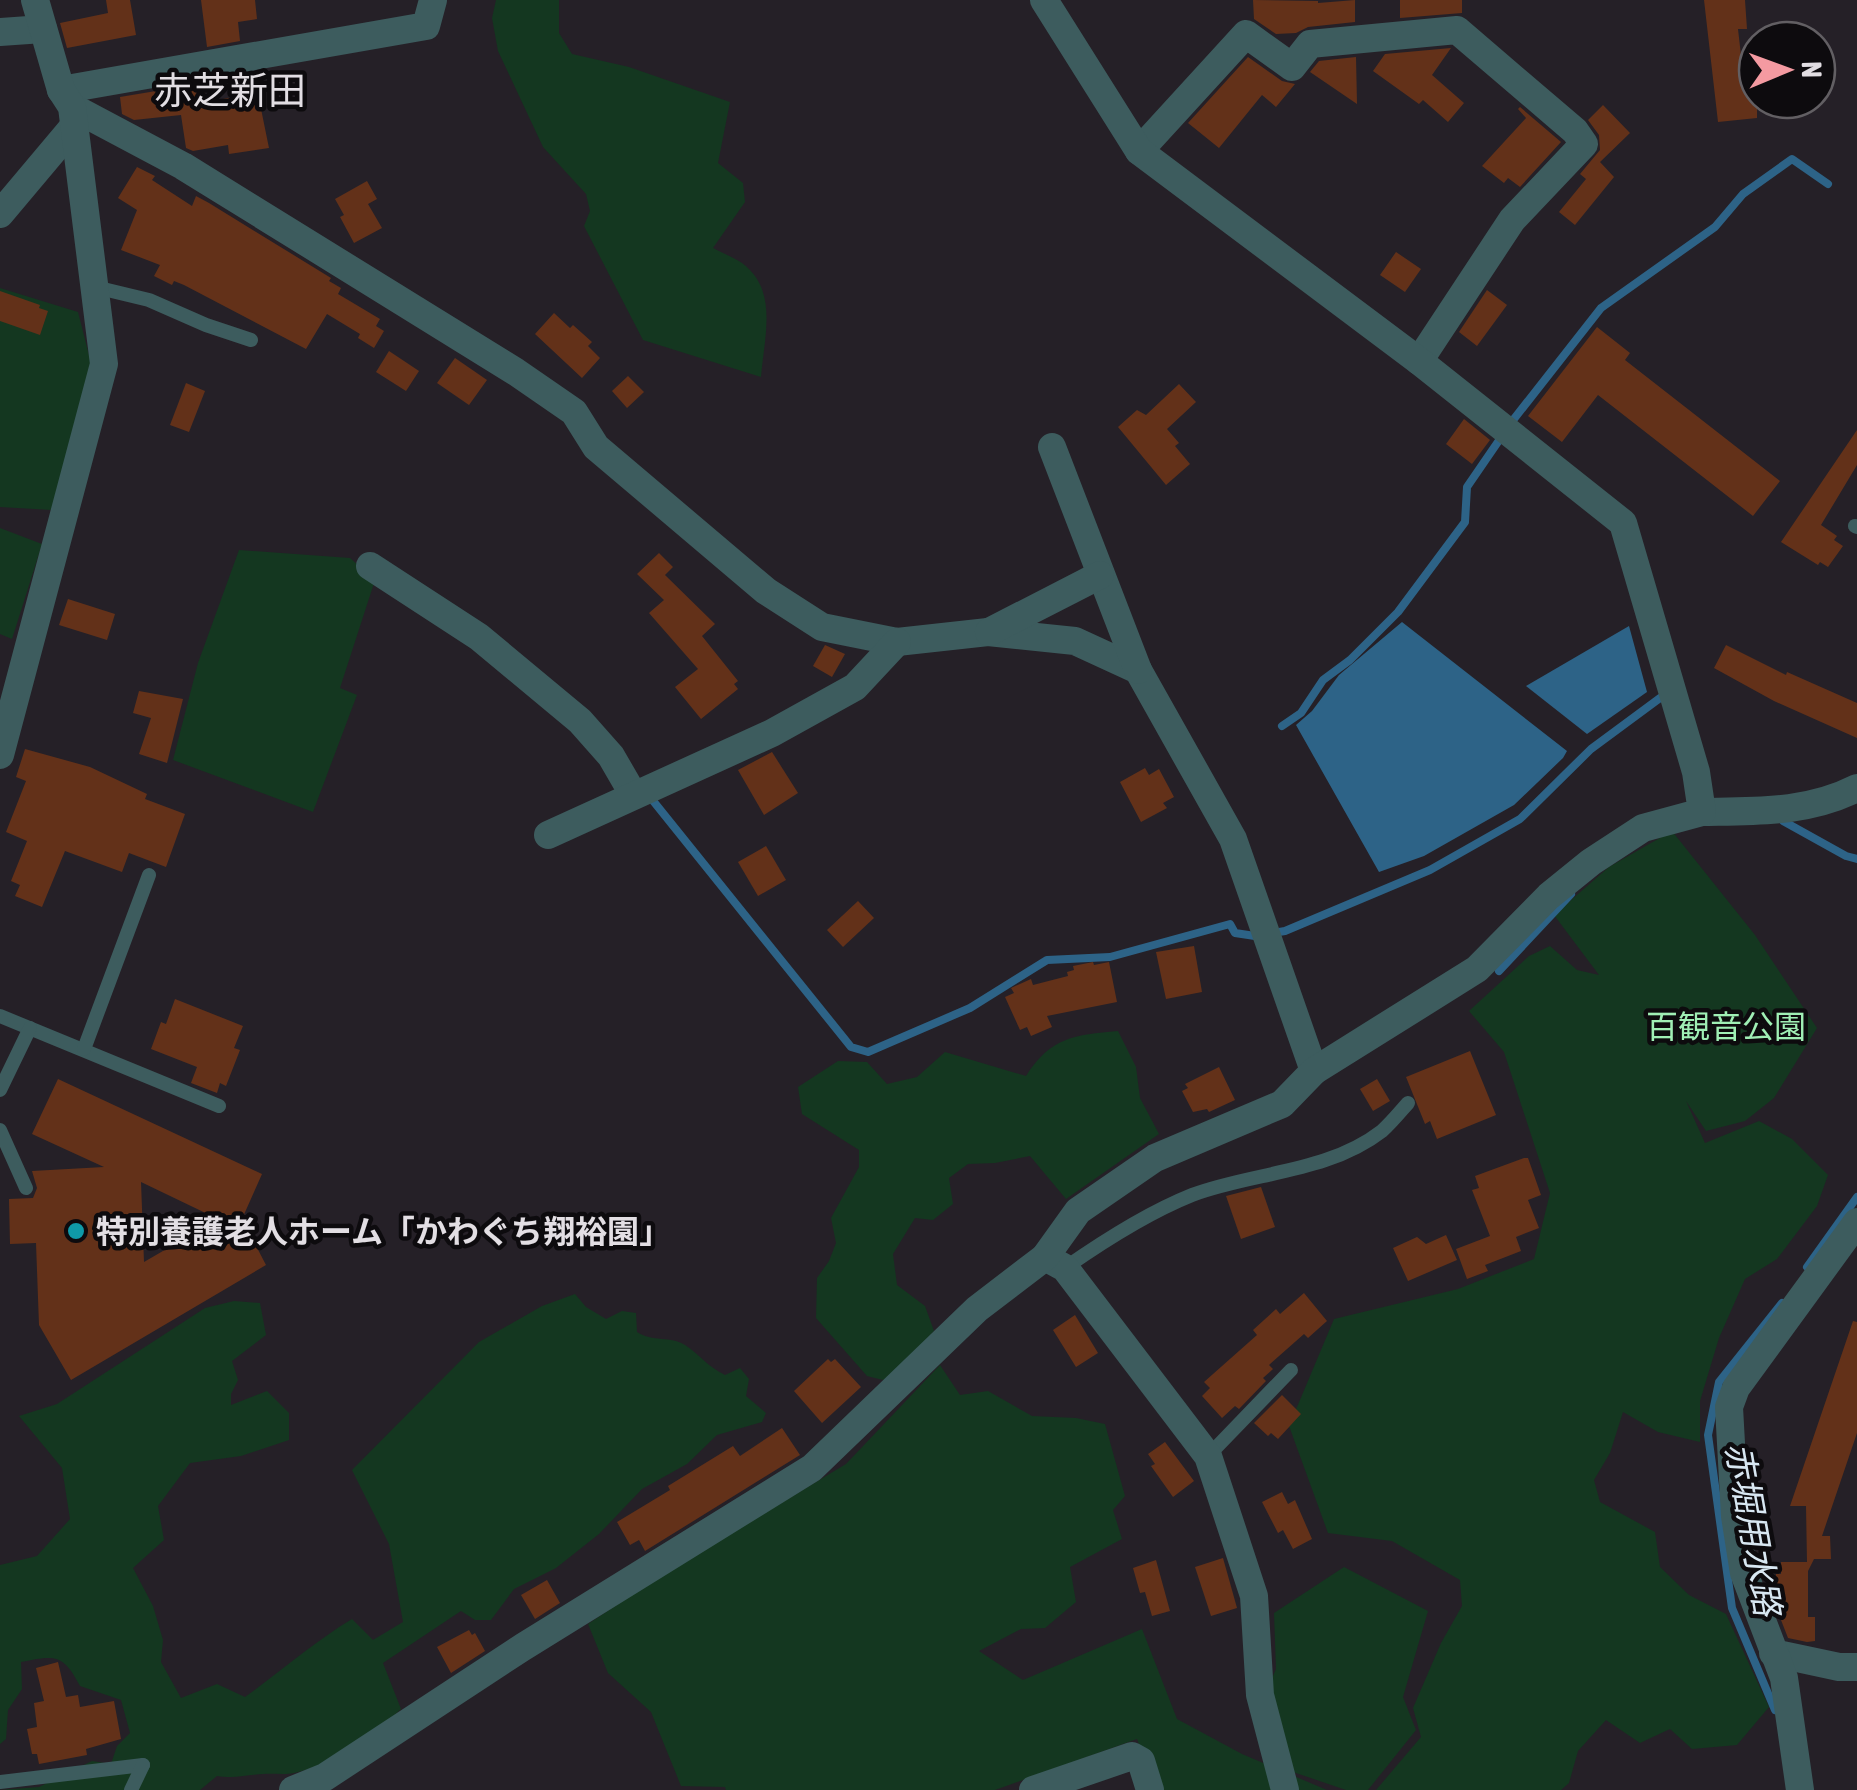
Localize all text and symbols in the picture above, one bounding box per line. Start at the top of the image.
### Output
north arrow [1737,20,1837,120]
text: N [1796,61,1828,78]
district label: 赤芝新田 [154,69,306,112]
park label: 百観音公園 [1646,1008,1806,1045]
place label: 特別養護老人ホーム「かわぐち翔裕園」 [96,1213,671,1250]
marker: 特別養護老人ホーム「かわぐち翔裕園」 [65,1220,87,1242]
water label: 赤堀用水路 [1719,1439,1789,1622]

